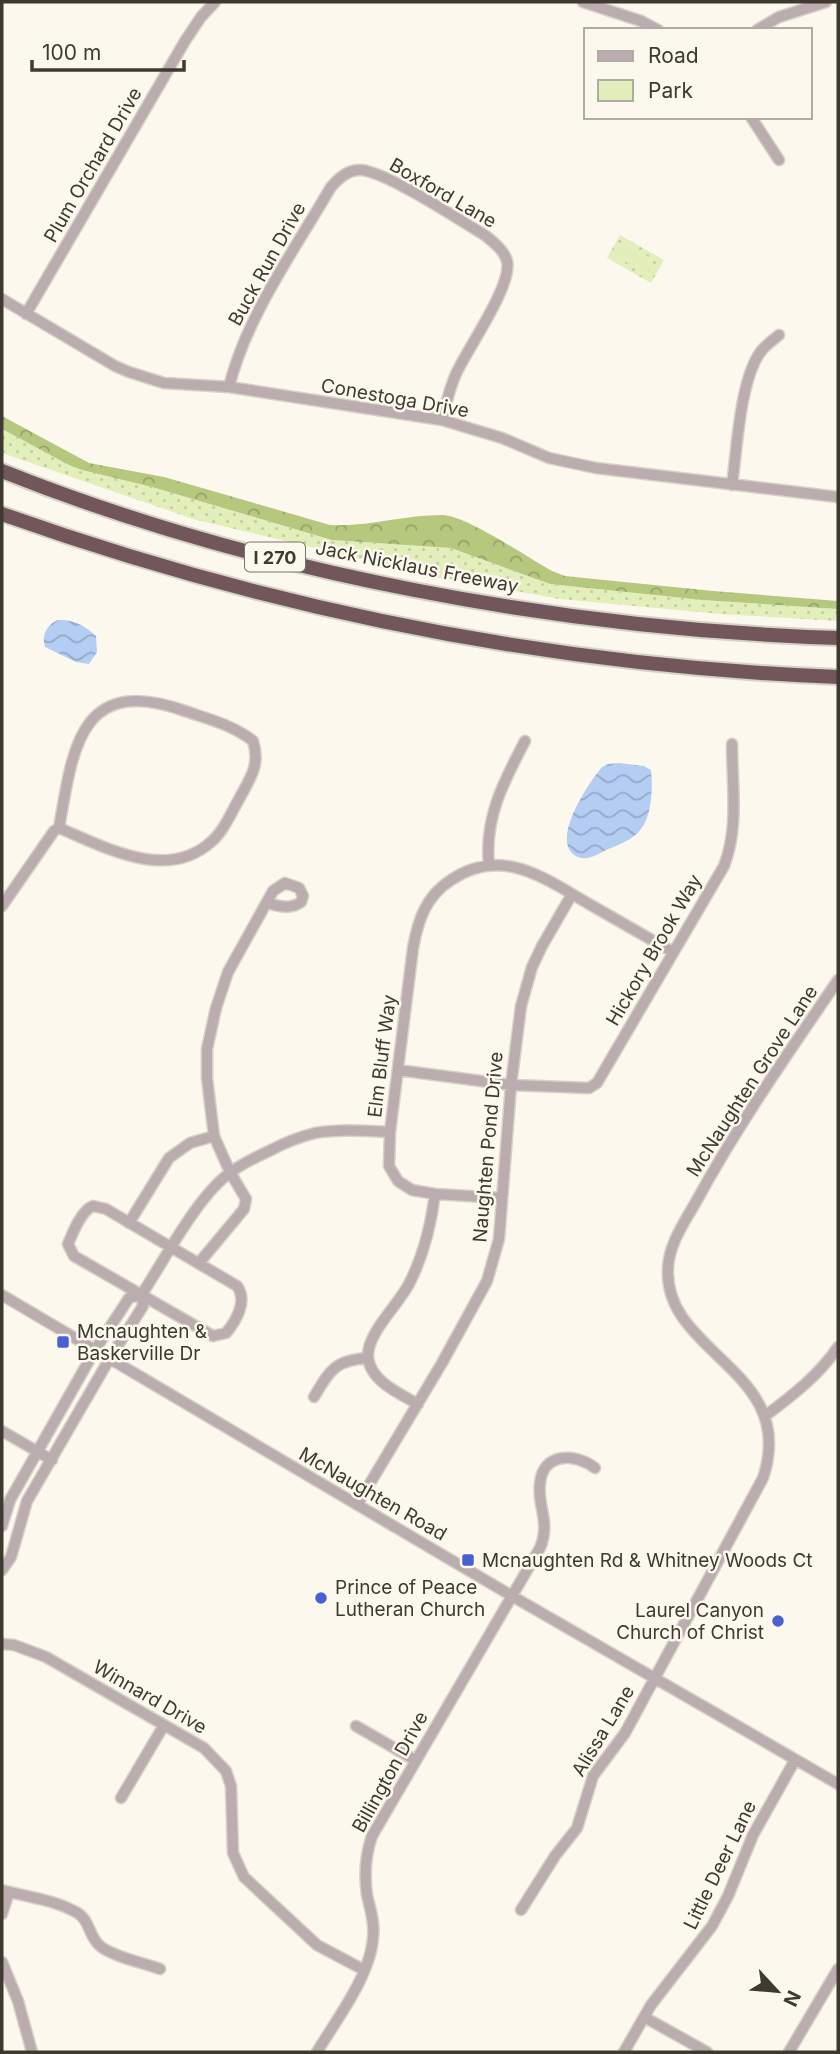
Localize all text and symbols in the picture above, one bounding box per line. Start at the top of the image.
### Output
scale bar [32,28,184,72]
legend [584,28,812,119]
text: 100 m [42,40,101,65]
text: Road [648,43,699,68]
text: Park [648,78,693,103]
street label: Plum Orchard Drive [39,83,147,247]
street label: Boxford Lane [385,153,501,233]
street label: Buck Run Drive [224,198,310,330]
street label: Conestoga Drive [319,374,471,422]
street label: Jack Nicklaus Freeway [314,536,521,598]
road number: I 270 [245,542,305,572]
street label: Hickory Brook Way [601,870,707,1030]
street label: McNaughten Grove Lane [682,981,822,1181]
street label: Elm Bluff Way [363,993,401,1119]
street label: Naughten Pond Drive [468,1051,508,1243]
place label: Mcnaughten & Baskerville Dr [77,1320,207,1365]
marker: Mcnaughten & Baskerville Dr [55,1334,71,1350]
street label: McNaughten Road [295,1442,451,1546]
place label: Mcnaughten Rd & Whitney Woods Ct [482,1549,813,1572]
marker: Mcnaughten Rd & Whitney Woods Ct [460,1552,476,1568]
place label: Prince of Peace Lutheran Church [335,1576,485,1621]
marker: Prince of Peace Lutheran Church [313,1590,329,1606]
place label: Laurel Canyon Church of Christ [616,1599,764,1644]
marker: Laurel Canyon Church of Christ [770,1613,786,1629]
street label: Winnard Drive [89,1655,211,1739]
street label: Alissa Lane [567,1681,639,1781]
street label: Billington Drive [347,1707,433,1837]
street label: Little Deer Lane [679,1797,761,1933]
north arrow [742,1956,812,2026]
text: N [778,1987,805,2010]

